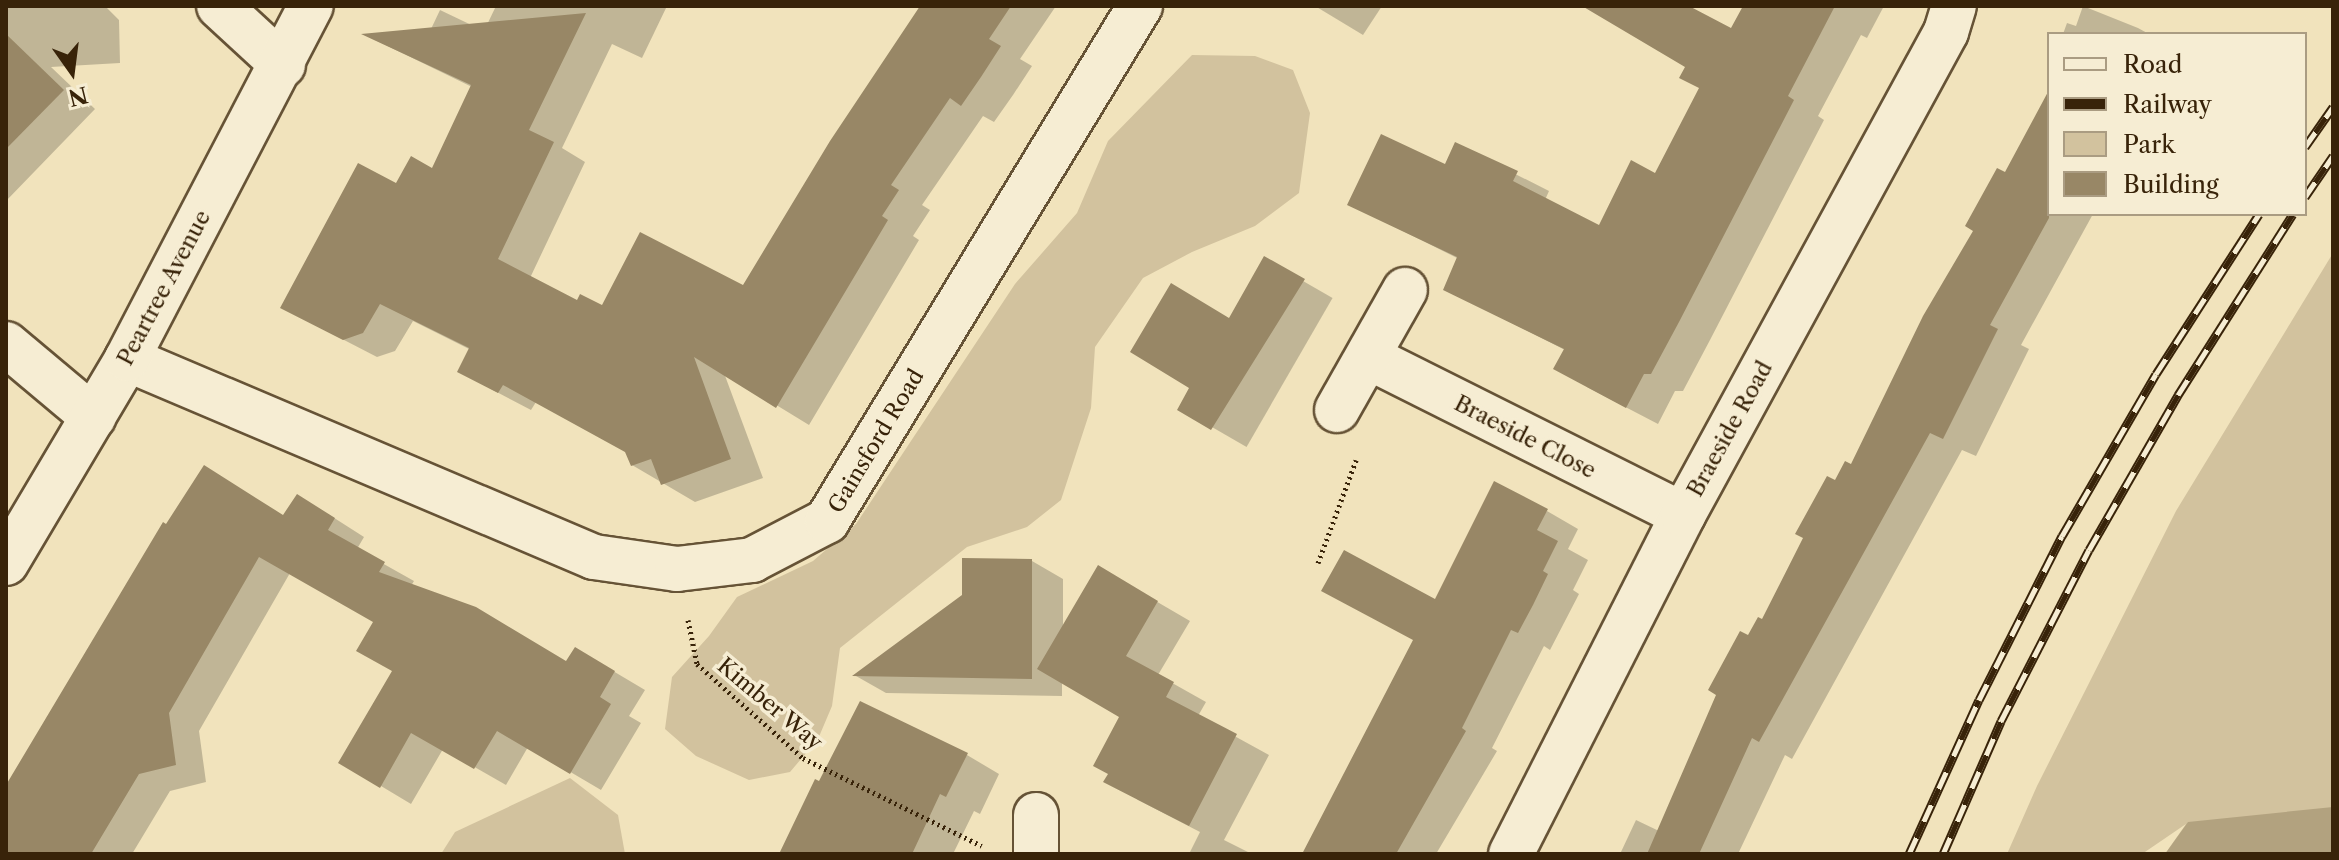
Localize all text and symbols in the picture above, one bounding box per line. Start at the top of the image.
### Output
north arrow [32,32,112,112]
legend [2047,32,2307,216]
text: Road [2123,50,2182,79]
text: N [65,80,90,111]
text: Railway [2123,90,2212,119]
text: Park [2123,130,2175,159]
text: Building [2123,170,2219,199]
street label: Peartree Avenue [112,206,216,370]
street label: Braeside Road [1682,357,1778,501]
street label: Gainsford Road [823,364,929,518]
street label: Braeside Close [1450,390,1600,484]
street label: Kimber Way [712,652,828,756]

